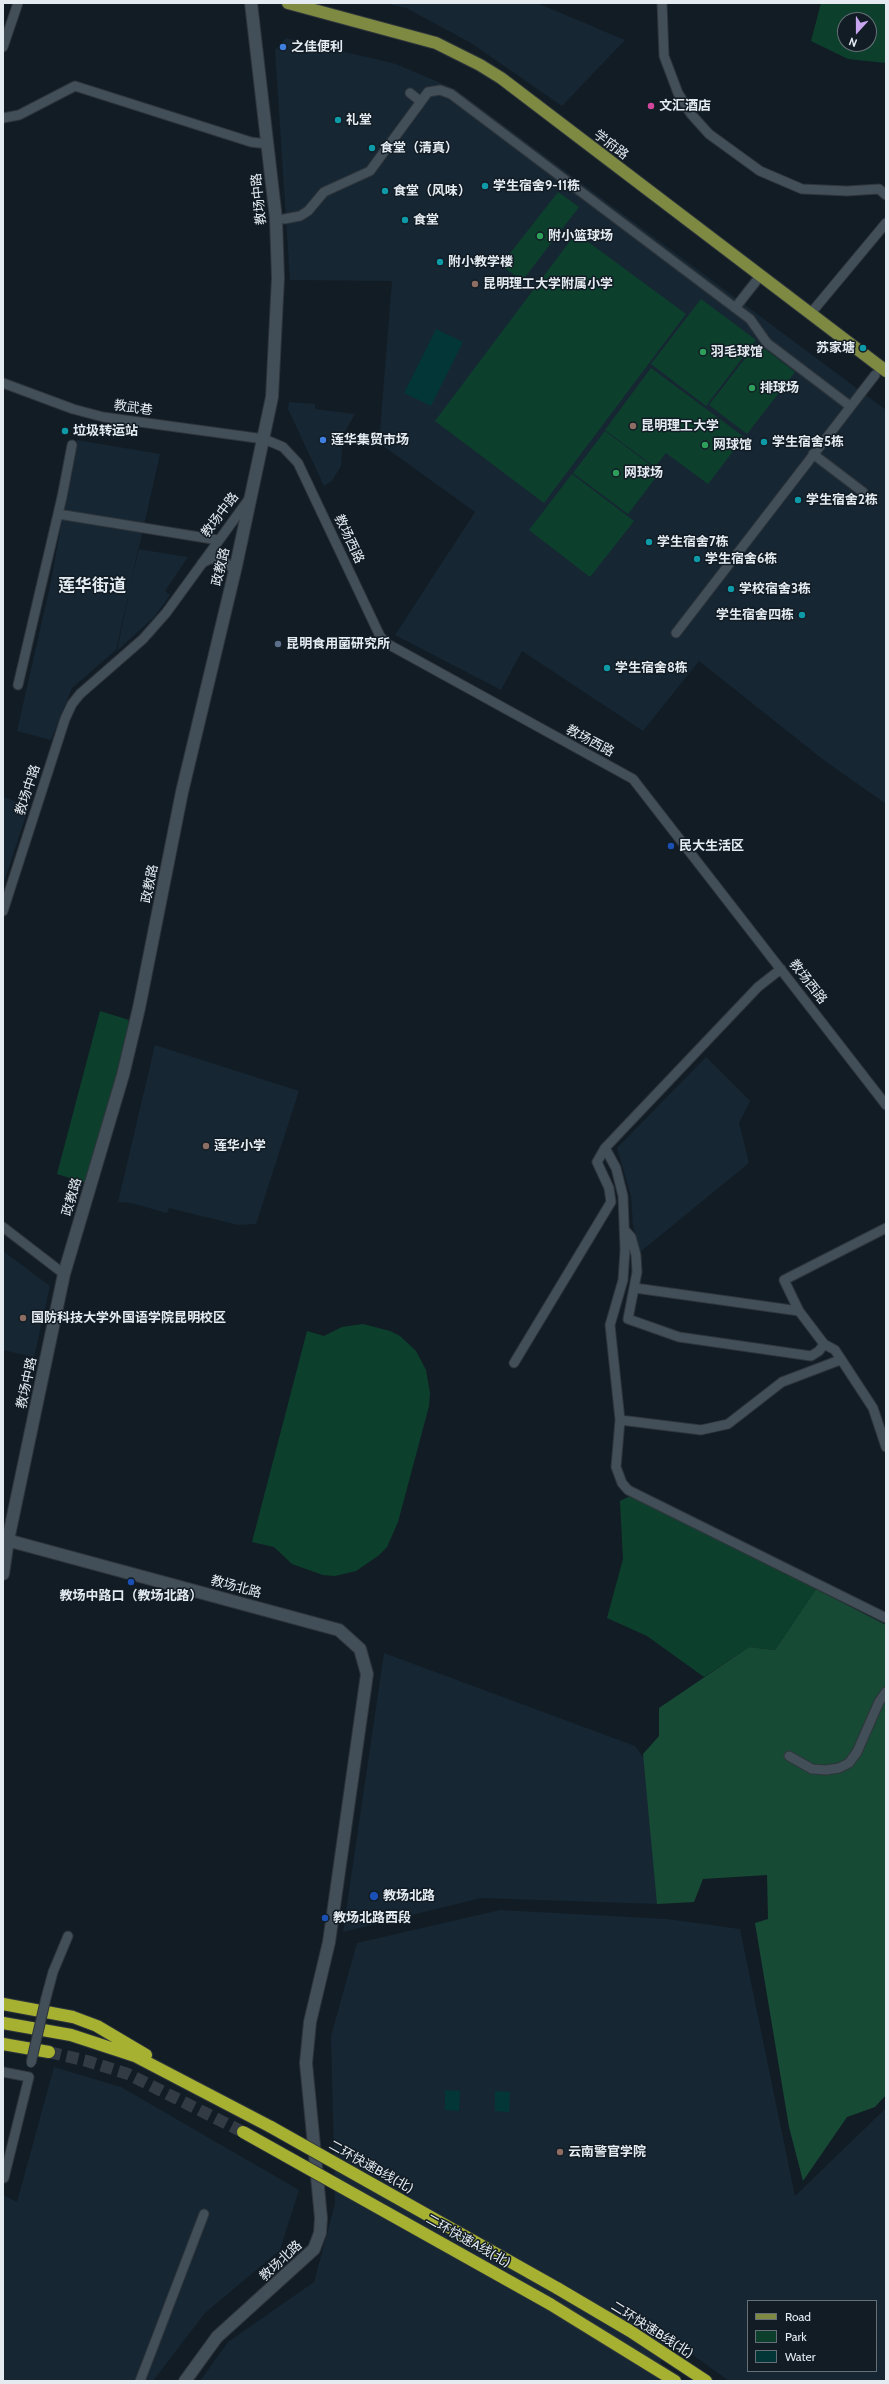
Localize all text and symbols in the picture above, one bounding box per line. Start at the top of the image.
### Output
north arrow [837,12,877,52]
text: N [847,34,859,50]
place label: 之佳便利 [291,39,343,55]
marker: 之佳便利 [278,42,288,52]
place label: 文汇酒店 [659,98,711,114]
marker: 文汇酒店 [646,101,656,111]
place label: 礼堂 [346,112,372,128]
marker: 礼堂 [333,115,343,125]
street label: 学府路 [591,127,631,163]
place label: 食堂（清真） [380,140,458,156]
marker: 食堂（清真） [367,143,377,153]
street label: 教场中路 [249,172,269,226]
place label: 学生宿舍9-11栋 [493,178,580,194]
marker: 学生宿舍9-11栋 [480,181,490,191]
place label: 食堂（风味） [393,183,471,199]
marker: 食堂（风味） [380,186,390,196]
place label: 食堂 [413,212,439,228]
marker: 食堂 [400,215,410,225]
place label: 附小篮球场 [548,228,613,244]
marker: 附小篮球场 [535,231,545,241]
place label: 附小教学楼 [448,254,513,270]
marker: 附小教学楼 [435,257,445,267]
place label: 昆明理工大学附属小学 [483,276,613,292]
marker: 昆明理工大学附属小学 [470,279,480,289]
place label: 苏家塘 [816,340,855,356]
marker: 苏家塘 [858,343,868,353]
place label: 羽毛球馆 [711,344,763,360]
marker: 羽毛球馆 [698,347,708,357]
place label: 排球场 [760,380,799,396]
marker: 排球场 [747,383,757,393]
street label: 教武巷 [113,398,153,418]
place label: 昆明理工大学 [641,418,719,434]
marker: 昆明理工大学 [628,421,638,431]
place label: 垃圾转运站 [73,423,138,439]
marker: 垃圾转运站 [60,426,70,436]
place label: 莲华集贸市场 [331,432,409,448]
place label: 学生宿舍5栋 [772,434,844,450]
marker: 莲华集贸市场 [318,435,328,445]
place label: 网球馆 [713,437,752,453]
marker: 学生宿舍5栋 [759,437,769,447]
marker: 网球馆 [700,440,710,450]
place label: 网球场 [624,465,663,481]
marker: 网球场 [611,468,621,478]
street label: 教场中路 [198,490,242,540]
place label: 学生宿舍2栋 [806,492,878,508]
marker: 学生宿舍2栋 [793,495,803,505]
street label: 教场西路 [331,512,367,566]
place label: 学生宿舍7栋 [657,534,729,550]
marker: 学生宿舍7栋 [644,537,654,547]
street label: 政教路 [209,546,233,588]
place label: 学生宿舍6栋 [705,551,777,567]
marker: 学生宿舍6栋 [692,554,702,564]
district label: 莲华街道 [58,576,126,596]
place label: 学校宿舍3栋 [739,581,811,597]
marker: 学校宿舍3栋 [726,584,736,594]
place label: 学生宿舍四栋 [716,607,794,623]
marker: 学生宿舍四栋 [797,610,807,620]
place label: 昆明食用菌研究所 [286,636,390,652]
marker: 昆明食用菌研究所 [273,639,283,649]
place label: 学生宿舍8栋 [615,660,688,676]
marker: 学生宿舍8栋 [602,663,612,673]
street label: 教场西路 [563,722,617,760]
street label: 教场中路 [13,763,43,817]
place label: 民大生活区 [679,838,744,854]
marker: 民大生活区 [666,841,676,851]
street label: 政教路 [139,863,161,905]
street label: 教场西路 [786,957,830,1007]
place label: 莲华小学 [214,1138,266,1154]
marker: 莲华小学 [201,1141,211,1151]
street label: 政教路 [59,1176,85,1218]
place label: 国防科技大学外国语学院昆明校区 [31,1310,226,1326]
marker: 国防科技大学外国语学院昆明校区 [18,1313,28,1323]
street label: 教场中路 [14,1356,40,1410]
street label: 教场北路 [209,1573,263,1601]
marker: 教场中路口（教场北路） [126,1577,136,1587]
place label: 教场中路口（教场北路） [60,1588,202,1604]
place label: 教场北路 [383,1888,435,1904]
marker: 教场北路 [368,1890,380,1902]
place label: 教场北路西段 [333,1910,411,1926]
marker: 教场北路西段 [320,1913,330,1923]
street label: 二环快速B线(北) [326,2137,416,2197]
place label: 云南警官学院 [568,2144,646,2160]
marker: 云南警官学院 [555,2147,565,2157]
street label: 二环快速A线(北) [423,2211,513,2271]
street label: 教场北路 [257,2238,305,2284]
street label: 二环快速B线(北) [608,2299,696,2361]
legend [747,2300,877,2372]
text: Road [785,2309,811,2324]
text: Park [785,2329,807,2344]
text: Water [785,2349,815,2364]

